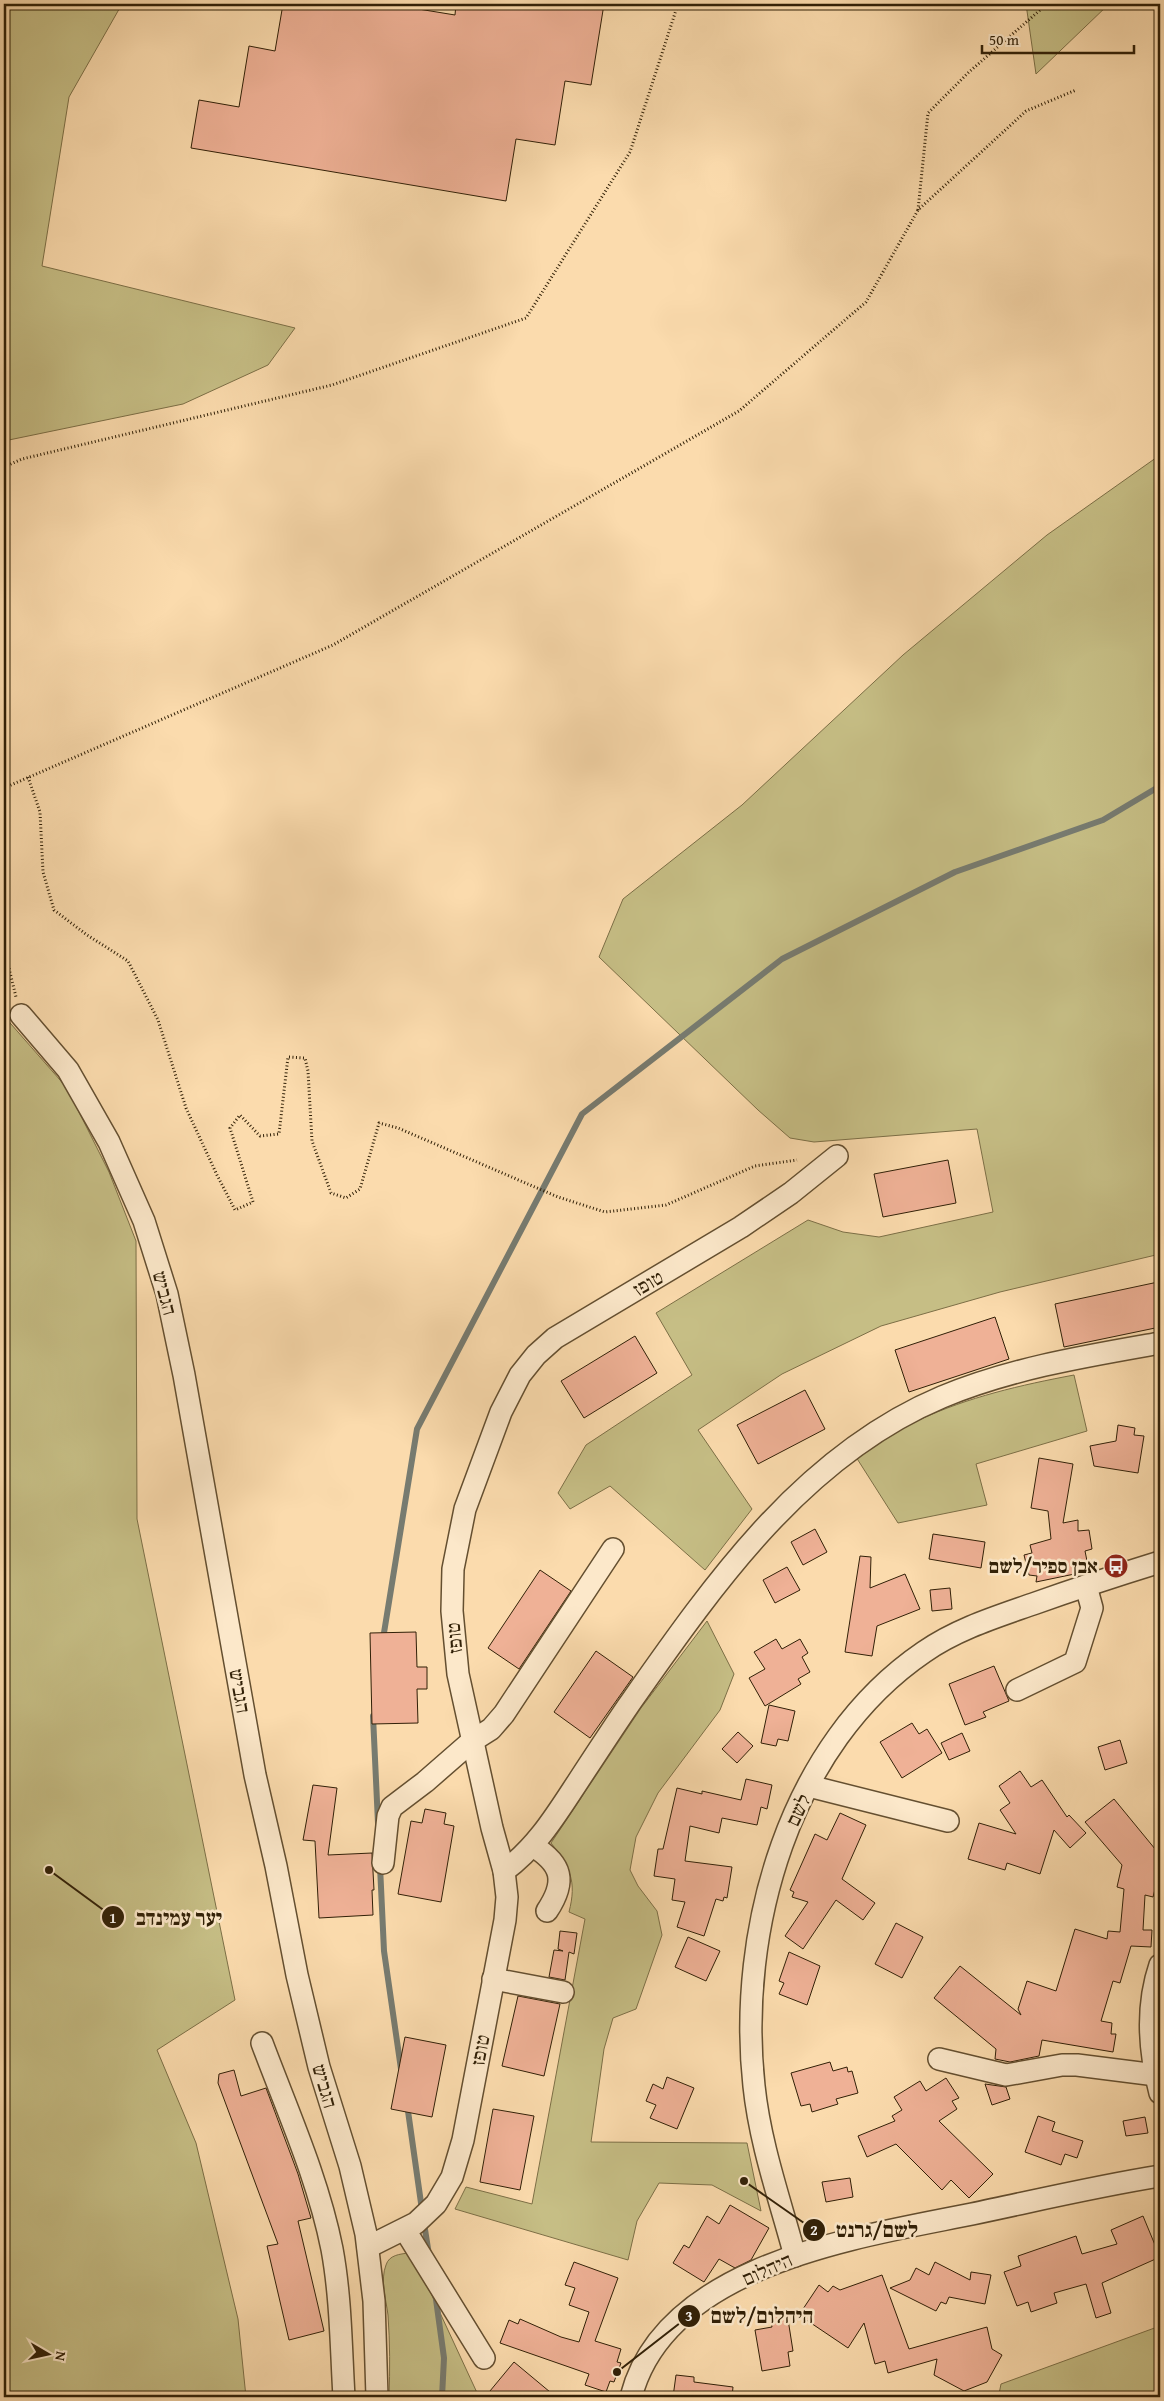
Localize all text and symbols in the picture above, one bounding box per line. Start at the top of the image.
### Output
scale bar [982,22,1134,54]
text: 50 m [989,29,1020,50]
street label: טופז [627,1262,669,1303]
street label: הגביש [146,1267,185,1318]
place label: אבן ספיר/לשם [989,1551,1098,1580]
bus stop icon: אבן ספיר/לשם [1103,1553,1129,1579]
street label: טופז [438,1621,469,1655]
street label: הגביש [222,1666,259,1715]
street label: לשם [777,1789,818,1831]
callout: יער עמינדב [101,1899,232,1935]
text: יער עמינדב [136,1902,222,1933]
text: 1 [109,1907,117,1928]
street label: טופז [462,2032,497,2068]
street label: הגביש [305,2060,346,2111]
callout: לשם/גרנט [801,2212,928,2248]
text: לשם/גרנט [836,2214,918,2245]
text: 2 [810,2219,818,2240]
street label: היהלום [737,2245,797,2292]
callout: היהלום/לשם [676,2298,824,2334]
text: היהלום/לשם [711,2300,813,2331]
text: 3 [685,2305,693,2326]
north arrow [22,2328,72,2378]
text: N [50,2350,71,2363]

